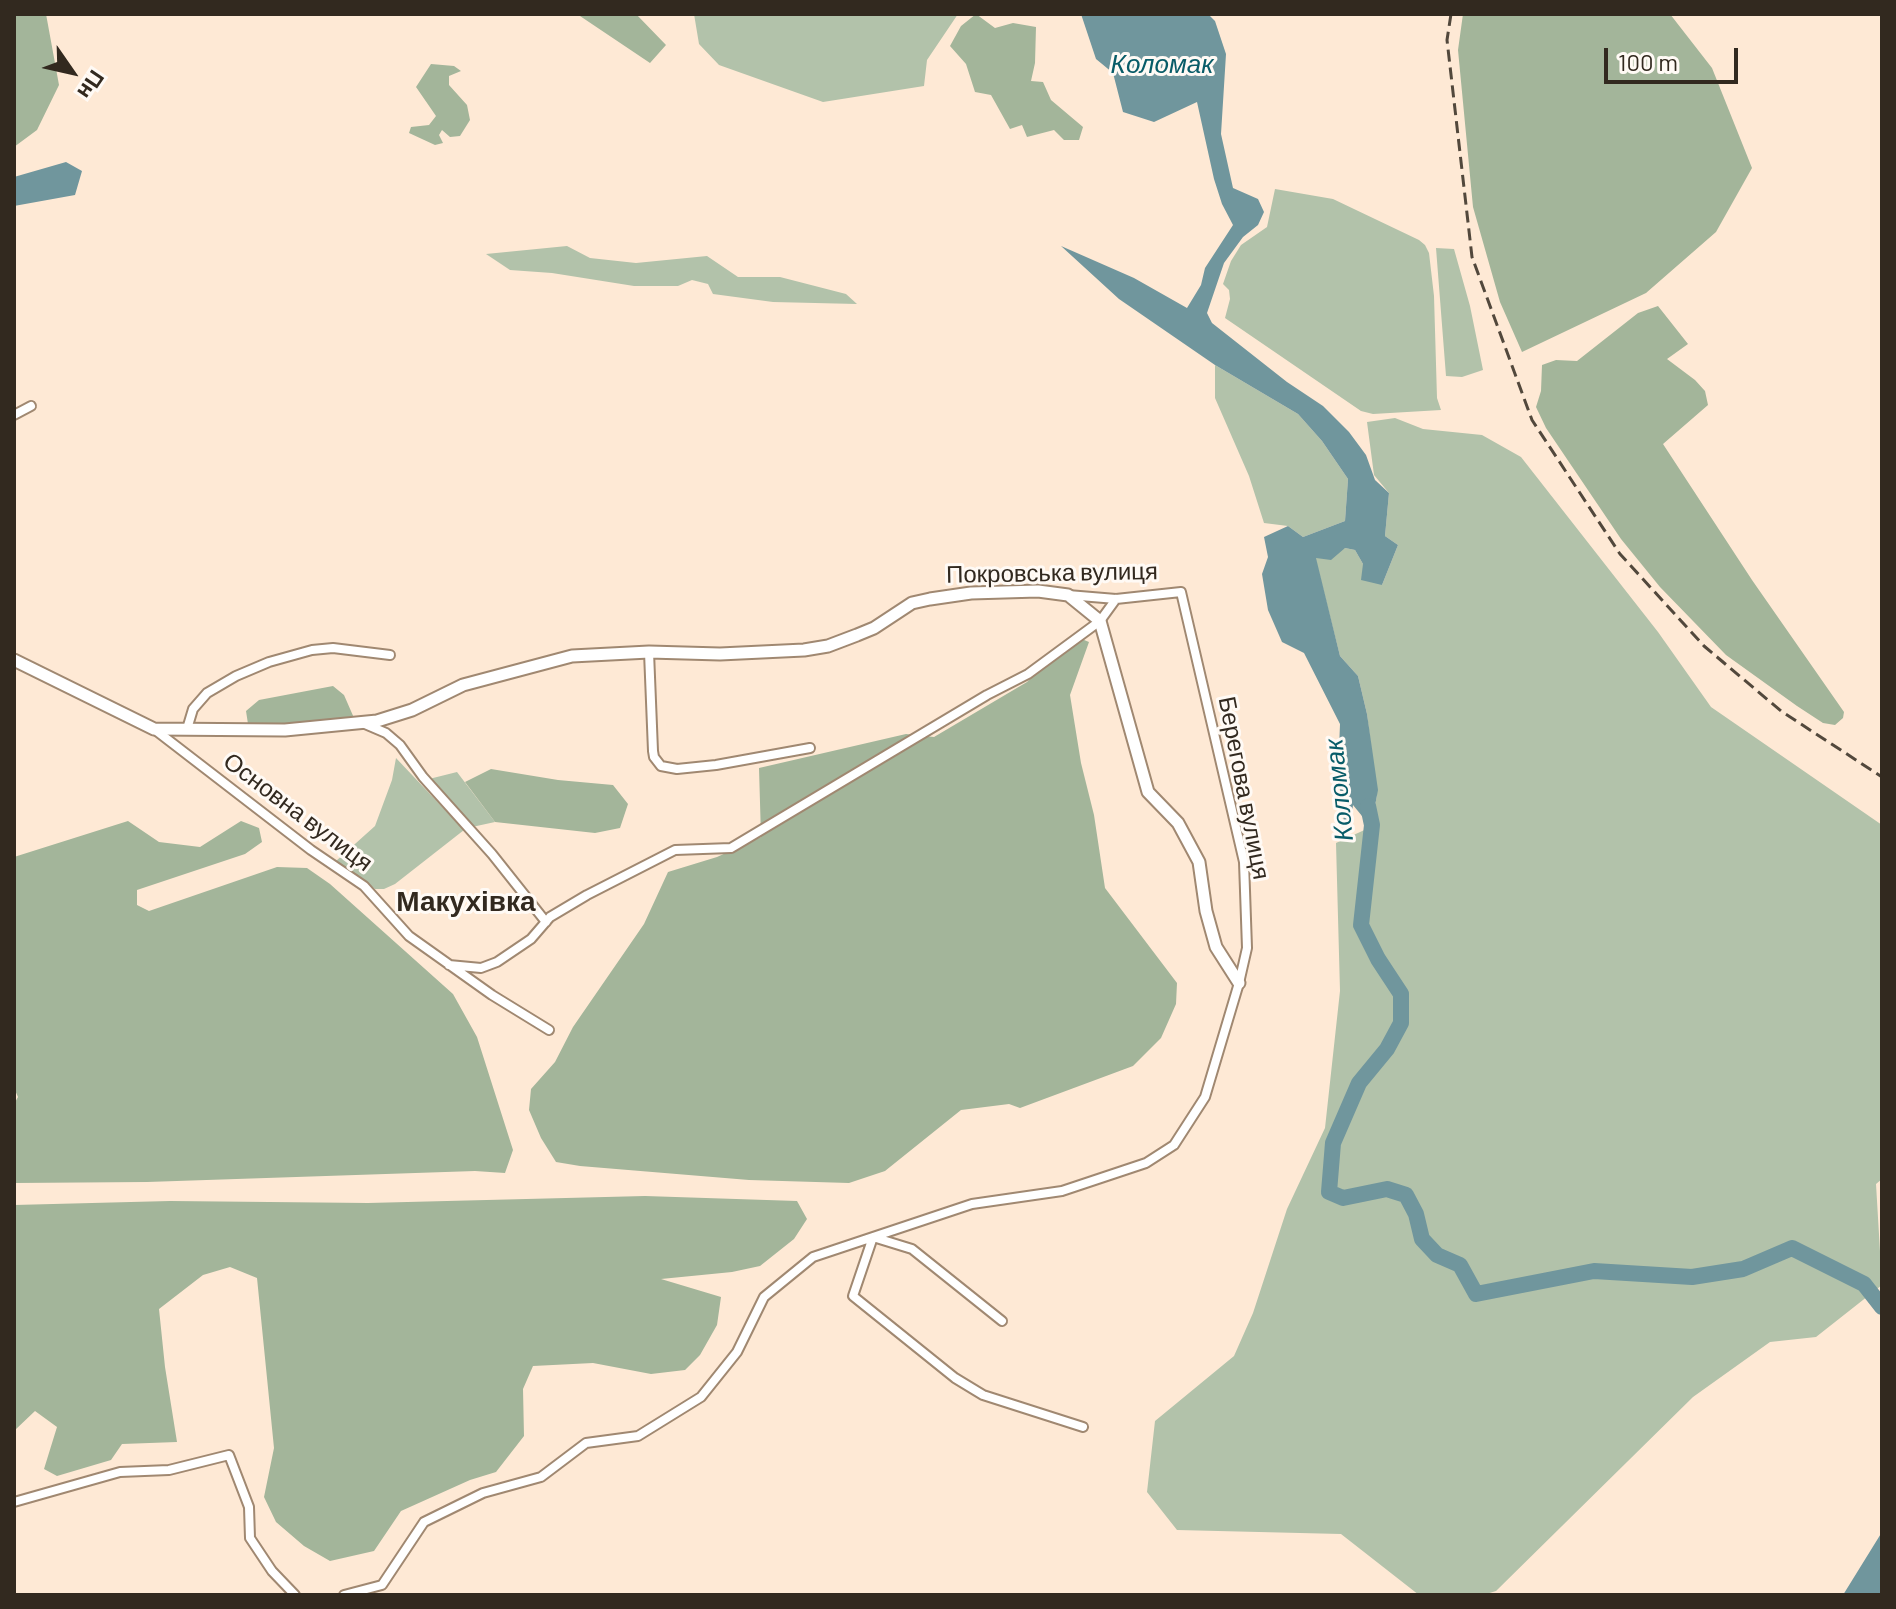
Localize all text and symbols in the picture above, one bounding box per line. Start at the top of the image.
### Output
north arrow [32,32,112,112]
scale bar [1608,32,1742,82]
text: 100 m [1618,47,1678,76]
water label: Коломак [1111,48,1213,80]
text: Пн [73,66,111,105]
street label: Покровська вулиця [946,557,1158,589]
street label: Берегова вулиця [1212,694,1276,882]
water label: Коломак [1318,737,1360,843]
street label: Основна вулиця [218,747,378,877]
district label: Макухівка [396,885,536,919]

